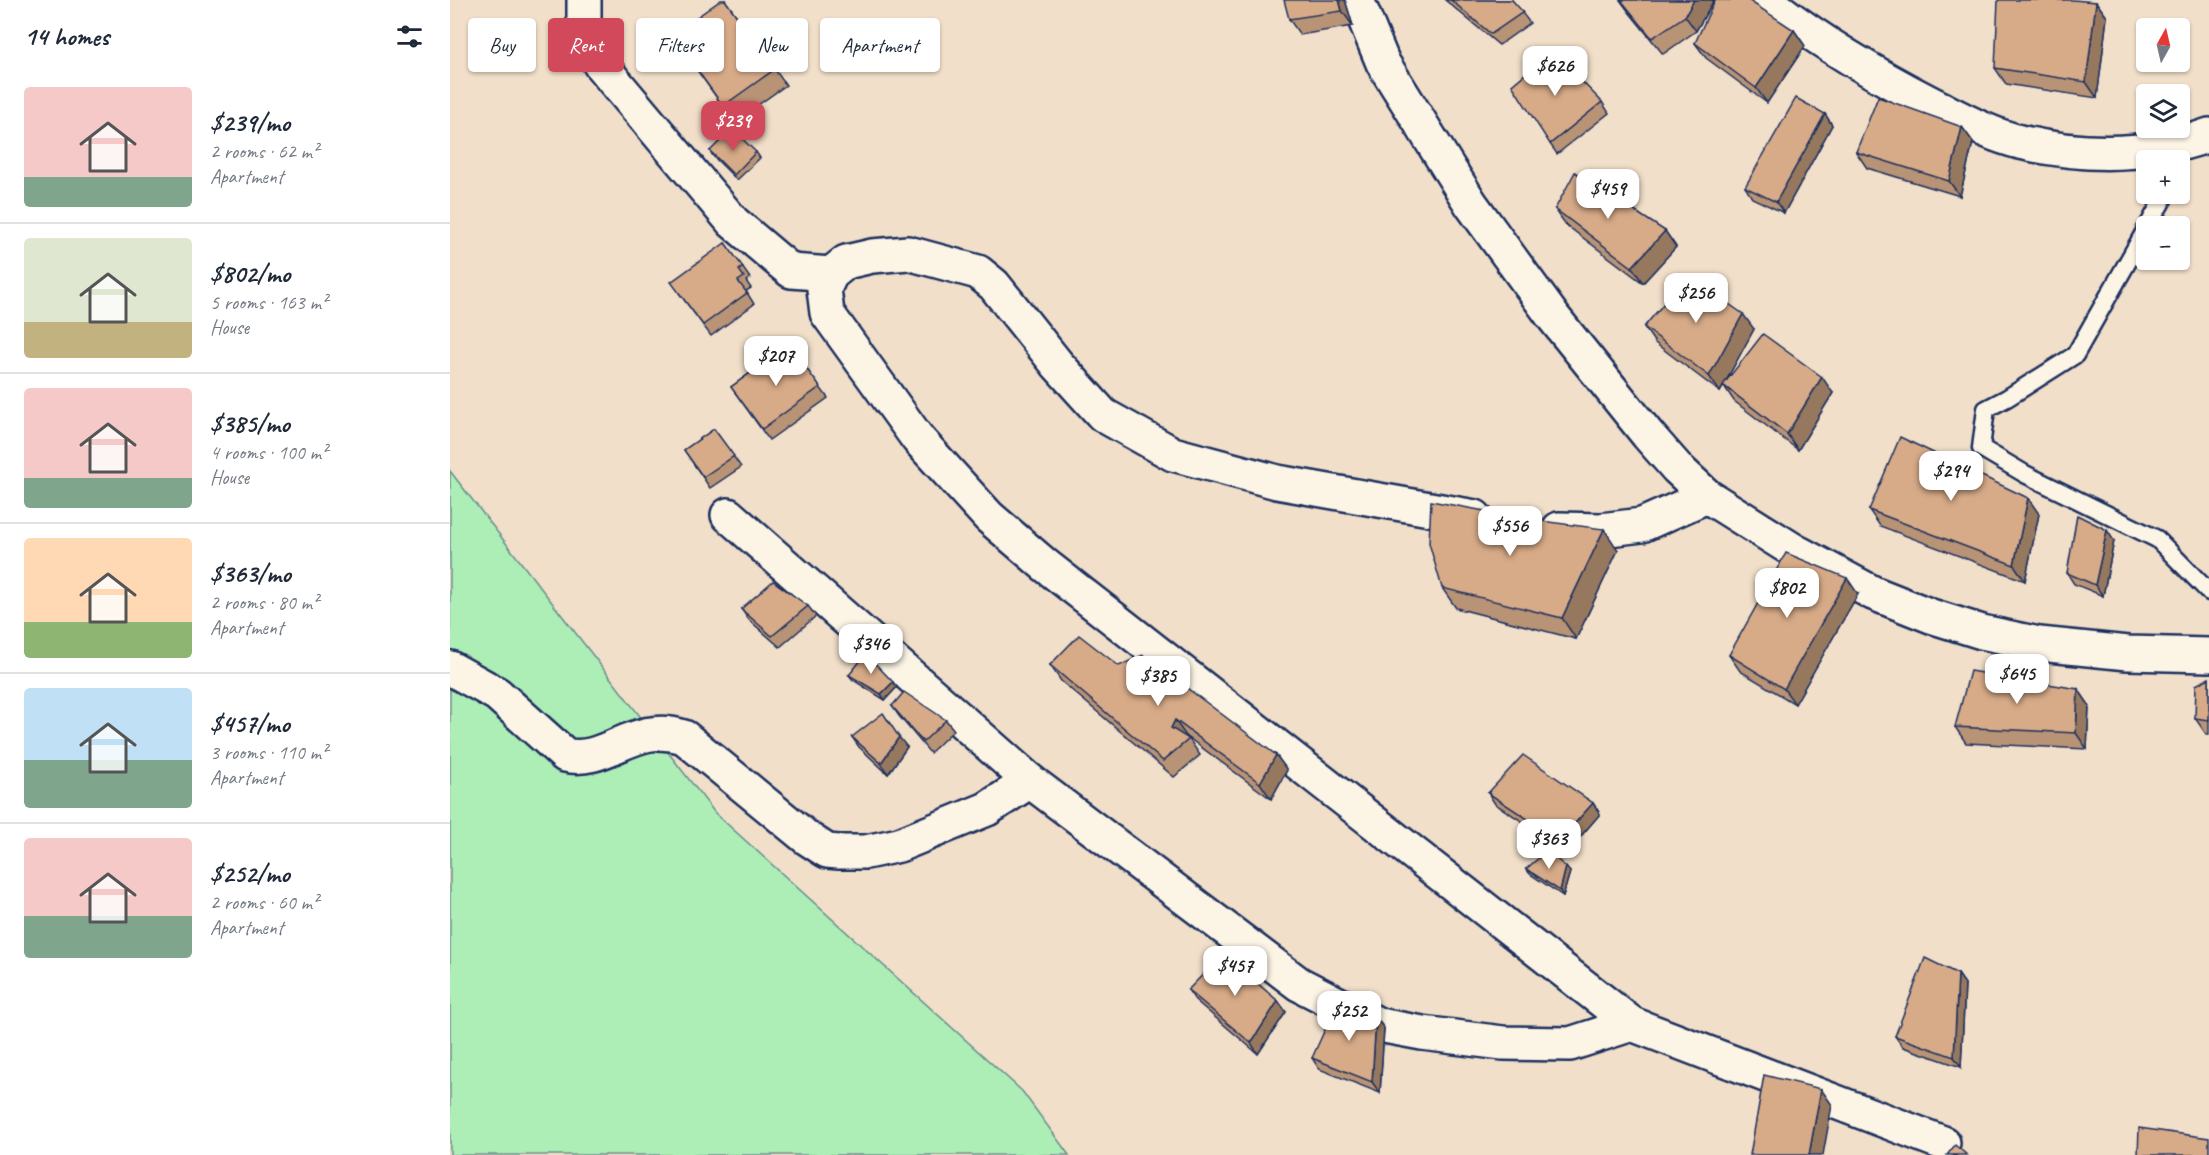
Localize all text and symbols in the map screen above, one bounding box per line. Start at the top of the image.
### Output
chip: Buy [468,18,536,72]
chip: Rent [548,18,624,72]
chip: Filters [636,18,724,72]
chip: New [736,18,808,72]
chip: Apartment [820,18,940,72]
north arrow [2136,18,2190,72]
map controls [2136,18,2190,270]
text: 14 homes [24,20,109,53]
icon: filters [393,20,426,53]
pin: $626 [1519,46,1591,97]
text: $626 [1537,53,1573,78]
button: layers [2136,84,2190,138]
pin: $239 [697,101,769,152]
text: $239/mo [210,106,290,139]
text: $239 [715,108,751,133]
icon: home [72,111,144,183]
text: 2 rooms · 62 m² [210,139,318,164]
button: + [2136,150,2190,204]
text: Apartment [210,164,283,189]
pin: $459 [1572,169,1644,220]
text: $459 [1590,176,1626,201]
button: − [2136,216,2190,270]
text: $802/mo [210,257,290,290]
icon: home [72,262,144,334]
pin: $256 [1660,273,1732,324]
text: $256 [1678,280,1714,305]
text: 5 rooms · 163 m² [210,290,327,315]
text: House [210,315,249,340]
pin: $207 [740,336,812,387]
text: $207 [758,343,794,368]
text: $385/mo [210,407,290,440]
icon: home [72,412,144,484]
text: 4 rooms · 100 m² [210,440,327,465]
pin: $294 [1915,451,1987,502]
text: $294 [1933,458,1969,483]
text: House [210,465,249,490]
pin: $556 [1474,506,1546,557]
text: $556 [1492,513,1528,538]
text: $363/mo [210,557,291,590]
icon: home [72,562,144,634]
pin: $802 [1751,568,1823,619]
text: $802 [1769,575,1805,600]
text: 2 rooms · 80 m² [210,590,318,615]
text: Apartment [210,615,283,640]
pin: $346 [835,624,907,675]
text: $346 [853,631,889,656]
pin: $645 [1981,654,2053,705]
pin: $385 [1122,656,1194,707]
text: $645 [1999,661,2035,686]
text: $385 [1140,663,1176,688]
text: $457/mo [210,707,290,740]
icon: home [72,712,144,784]
text: 3 rooms · 110 m² [210,740,327,765]
text: Apartment [210,765,283,790]
pin: $363 [1513,819,1585,870]
text: $363 [1531,826,1567,851]
text: $252/mo [210,857,290,890]
icon: home [72,862,144,934]
text: 2 rooms · 60 m² [210,890,318,915]
text: Apartment [210,915,283,940]
pin: $457 [1199,946,1271,997]
text: $457 [1217,953,1253,978]
pin: $252 [1313,991,1385,1042]
text: $252 [1331,998,1367,1023]

